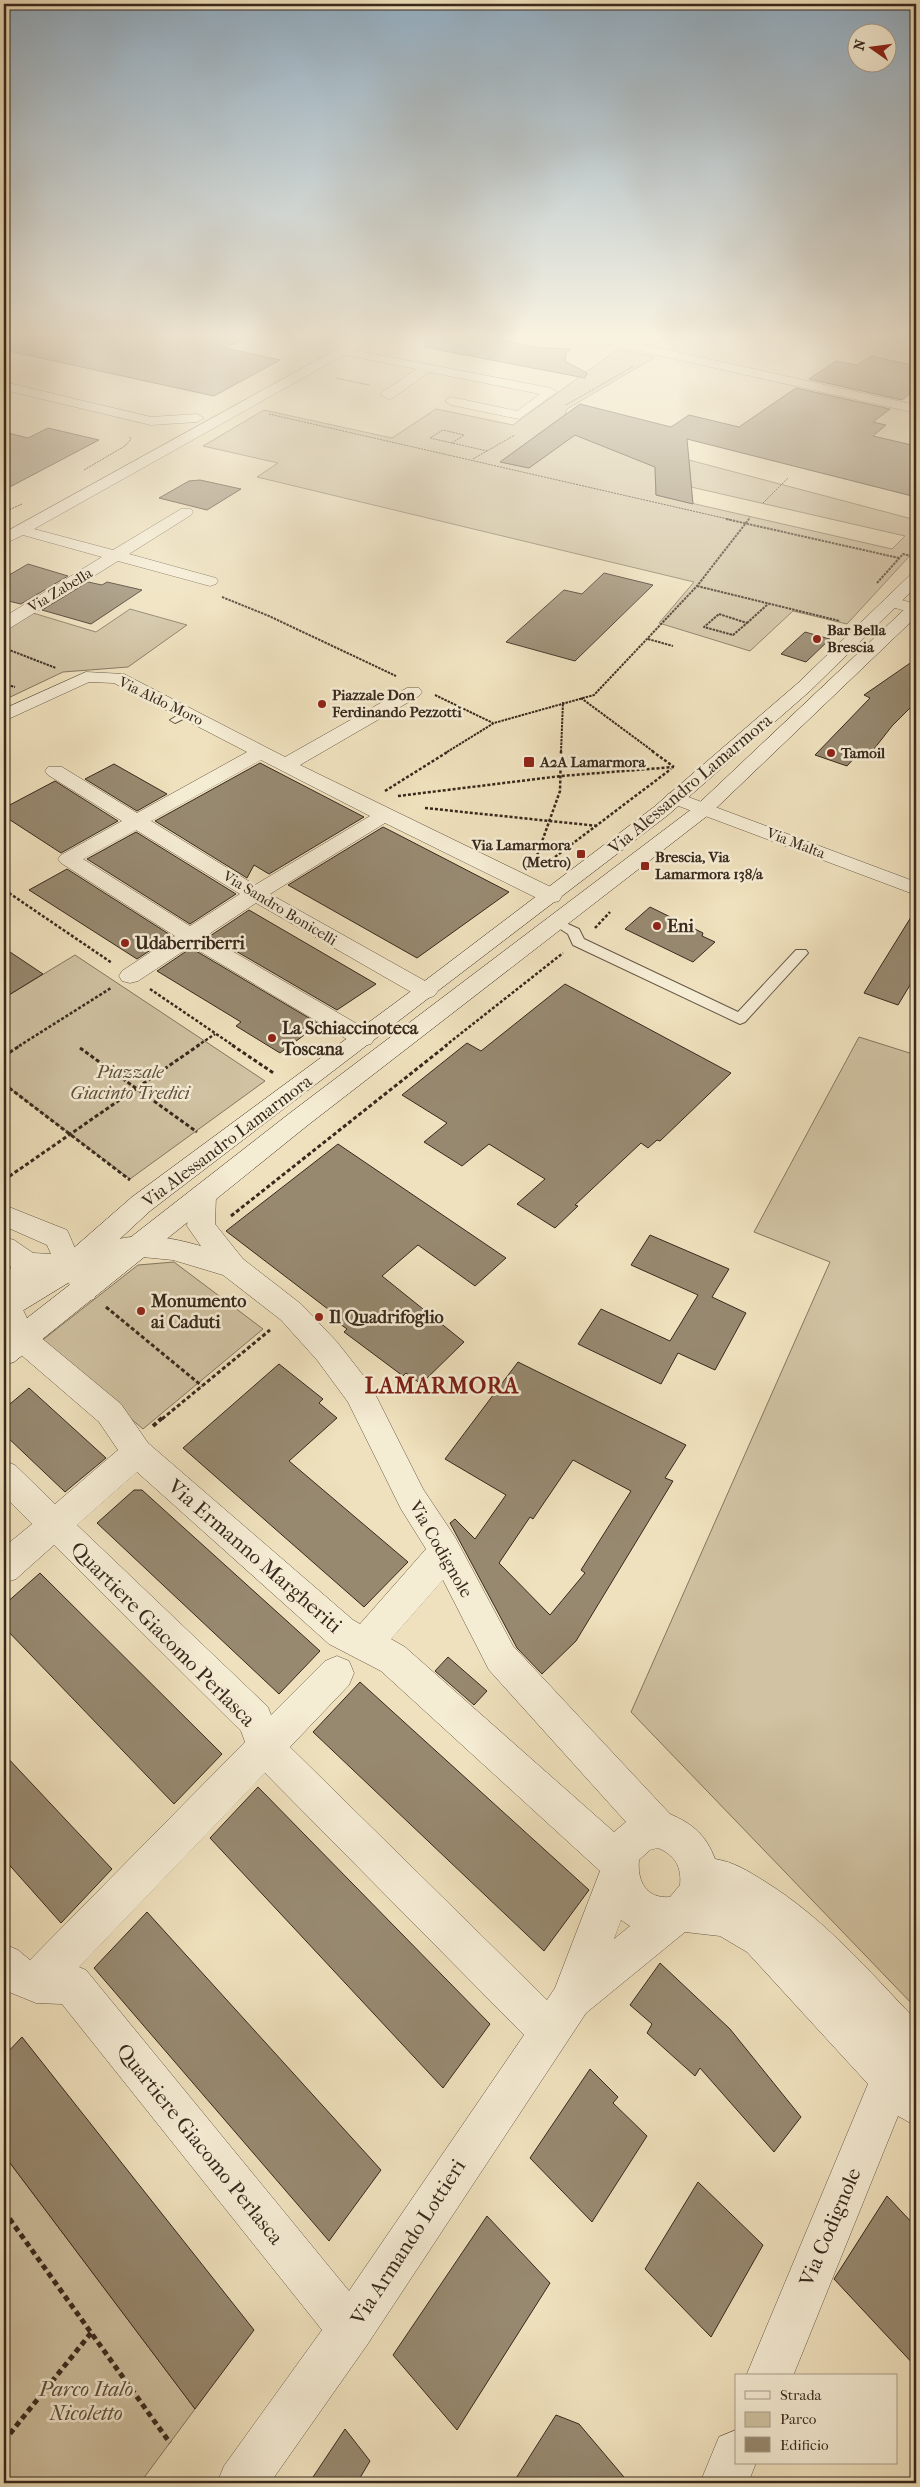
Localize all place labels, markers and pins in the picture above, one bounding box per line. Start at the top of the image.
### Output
place label: Bar Bella Brescia [827,621,887,656]
marker: Bar Bella Brescia [811,633,823,645]
place label: Piazzale Don Ferdinando Pezzotti [331,686,462,721]
marker: Piazzale Don Ferdinando Pezzotti [316,698,328,710]
place label: Tamoil [840,744,886,762]
marker: Tamoil [825,747,837,759]
place label: A2A Lamarmora [539,753,646,771]
marker: A2A Lamarmora [522,755,536,769]
place label: Via Lamarmora (Metro) [471,836,572,871]
marker: Via Lamarmora (Metro) [575,848,587,860]
place label: Brescia, Via Lamarmora 138/a [655,848,764,883]
marker: Brescia, Via Lamarmora 138/a [639,860,651,872]
place label: Eni [667,916,694,937]
marker: Eni [651,920,663,932]
place label: Udaberriberri [134,933,246,954]
marker: Udaberriberri [119,937,131,949]
place label: La Schiaccinoteca Toscana [281,1018,419,1060]
marker: La Schiaccinoteca Toscana [266,1032,278,1044]
place label: Monumento ai Caduti [150,1291,246,1333]
marker: Monumento ai Caduti [135,1305,147,1317]
place label: Il Quadrifoglio [329,1307,444,1328]
marker: Il Quadrifoglio [313,1311,325,1323]

